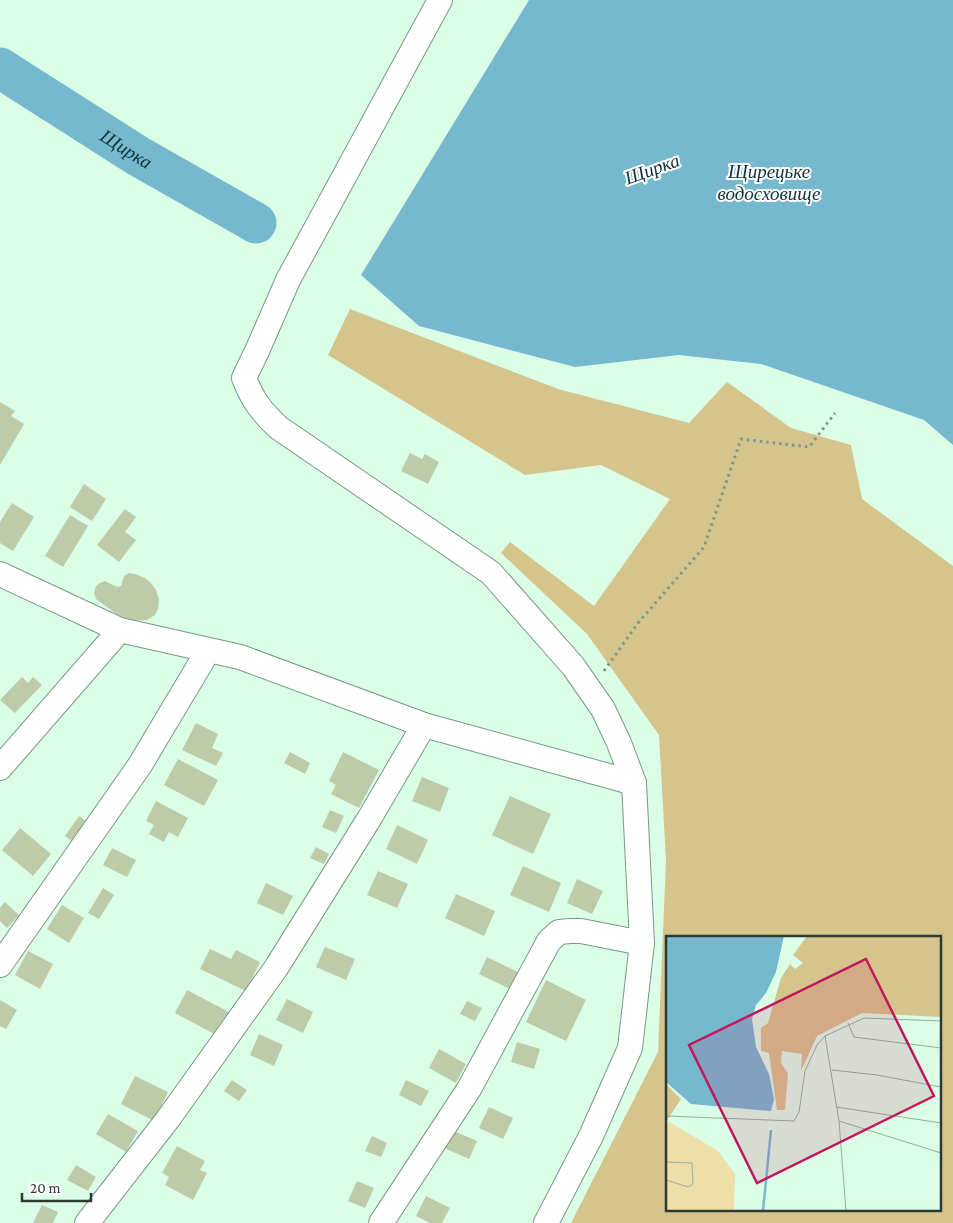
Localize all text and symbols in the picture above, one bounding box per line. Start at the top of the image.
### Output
water label: Щирка [96,124,156,172]
water label: Щирка [621,149,682,189]
water label: Щирецьке водосховище [718,161,821,204]
inset map [666,936,940,1210]
scale bar [22,1170,91,1202]
text: 20 m [30,1180,61,1196]

